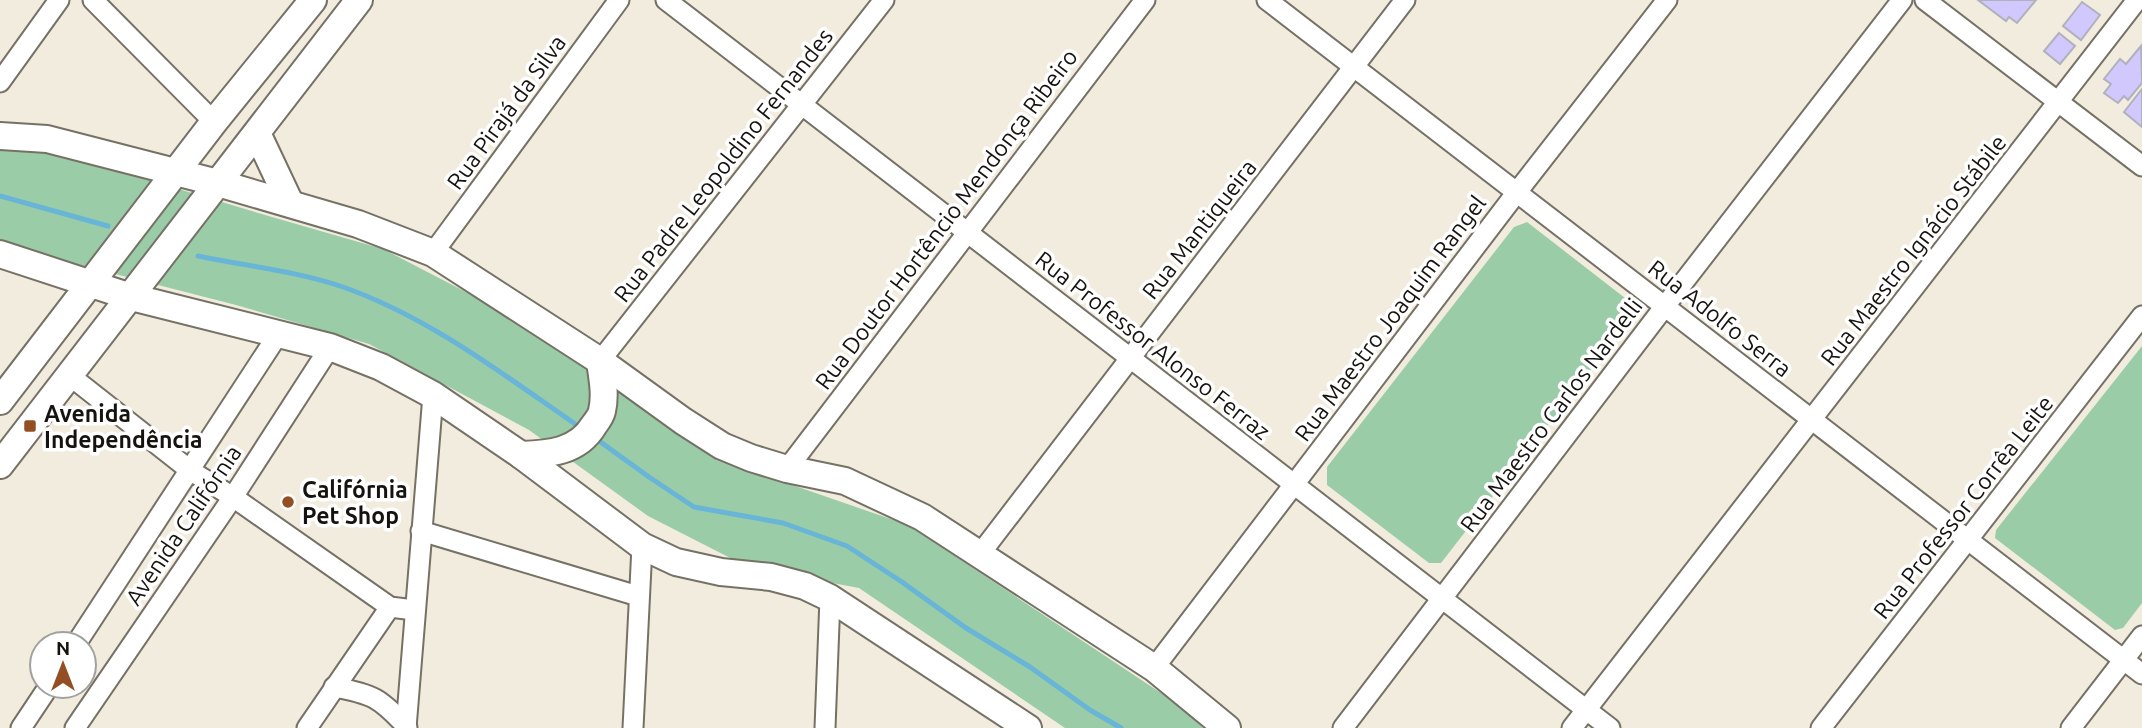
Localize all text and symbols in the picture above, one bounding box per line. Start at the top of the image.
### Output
street label: Rua Padre Leopoldino Fernandes [609,24,837,306]
street label: Rua Pirajá da Silva [442,30,570,194]
street label: Rua Doutor Hortêncio Mendonça Ribeiro [810,44,1082,394]
street label: Rua Maestro Ignácio Stábile [1815,130,2011,370]
street label: Rua Mantiqueira [1137,155,1261,303]
street label: Rua Maestro Joaquim Rangel [1290,190,1490,446]
street label: Rua Professor Alonso Ferraz [1031,246,1275,444]
street label: Rua Adolfo Serra [1644,255,1796,381]
street label: Rua Maestro Carlos Nardelli [1455,293,1647,537]
street label: Rua Professor Corrêa Leite [1868,391,2058,623]
place label: Avenida Independência [44,401,203,452]
marker: Avenida Independência [22,418,38,434]
street label: Avenida Califórnia [120,441,246,609]
place label: Califórnia Pet Shop [302,477,408,528]
marker: Califórnia Pet Shop [280,494,296,510]
north arrow [28,630,98,700]
text: N [56,637,70,659]

